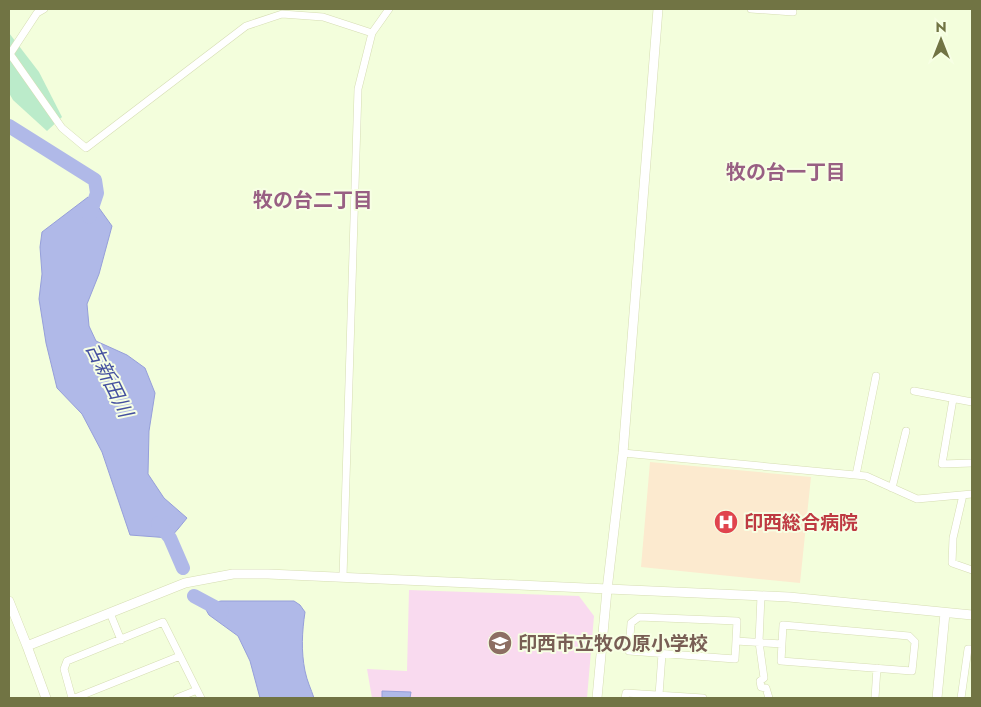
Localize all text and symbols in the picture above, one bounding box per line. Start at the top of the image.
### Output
north arrow [916,15,966,65]
text: N [935,17,947,37]
district label: 牧の台一丁目 [726,158,846,187]
district label: 牧の台二丁目 [253,186,373,215]
water label: 古新田川 [78,338,140,424]
hospital icon: 印西総合病院 [713,509,739,535]
place label: 印西総合病院 [744,509,858,536]
school or university icon: 印西市立牧の原小学校 [487,630,513,656]
place label: 印西市立牧の原小学校 [518,630,708,657]

